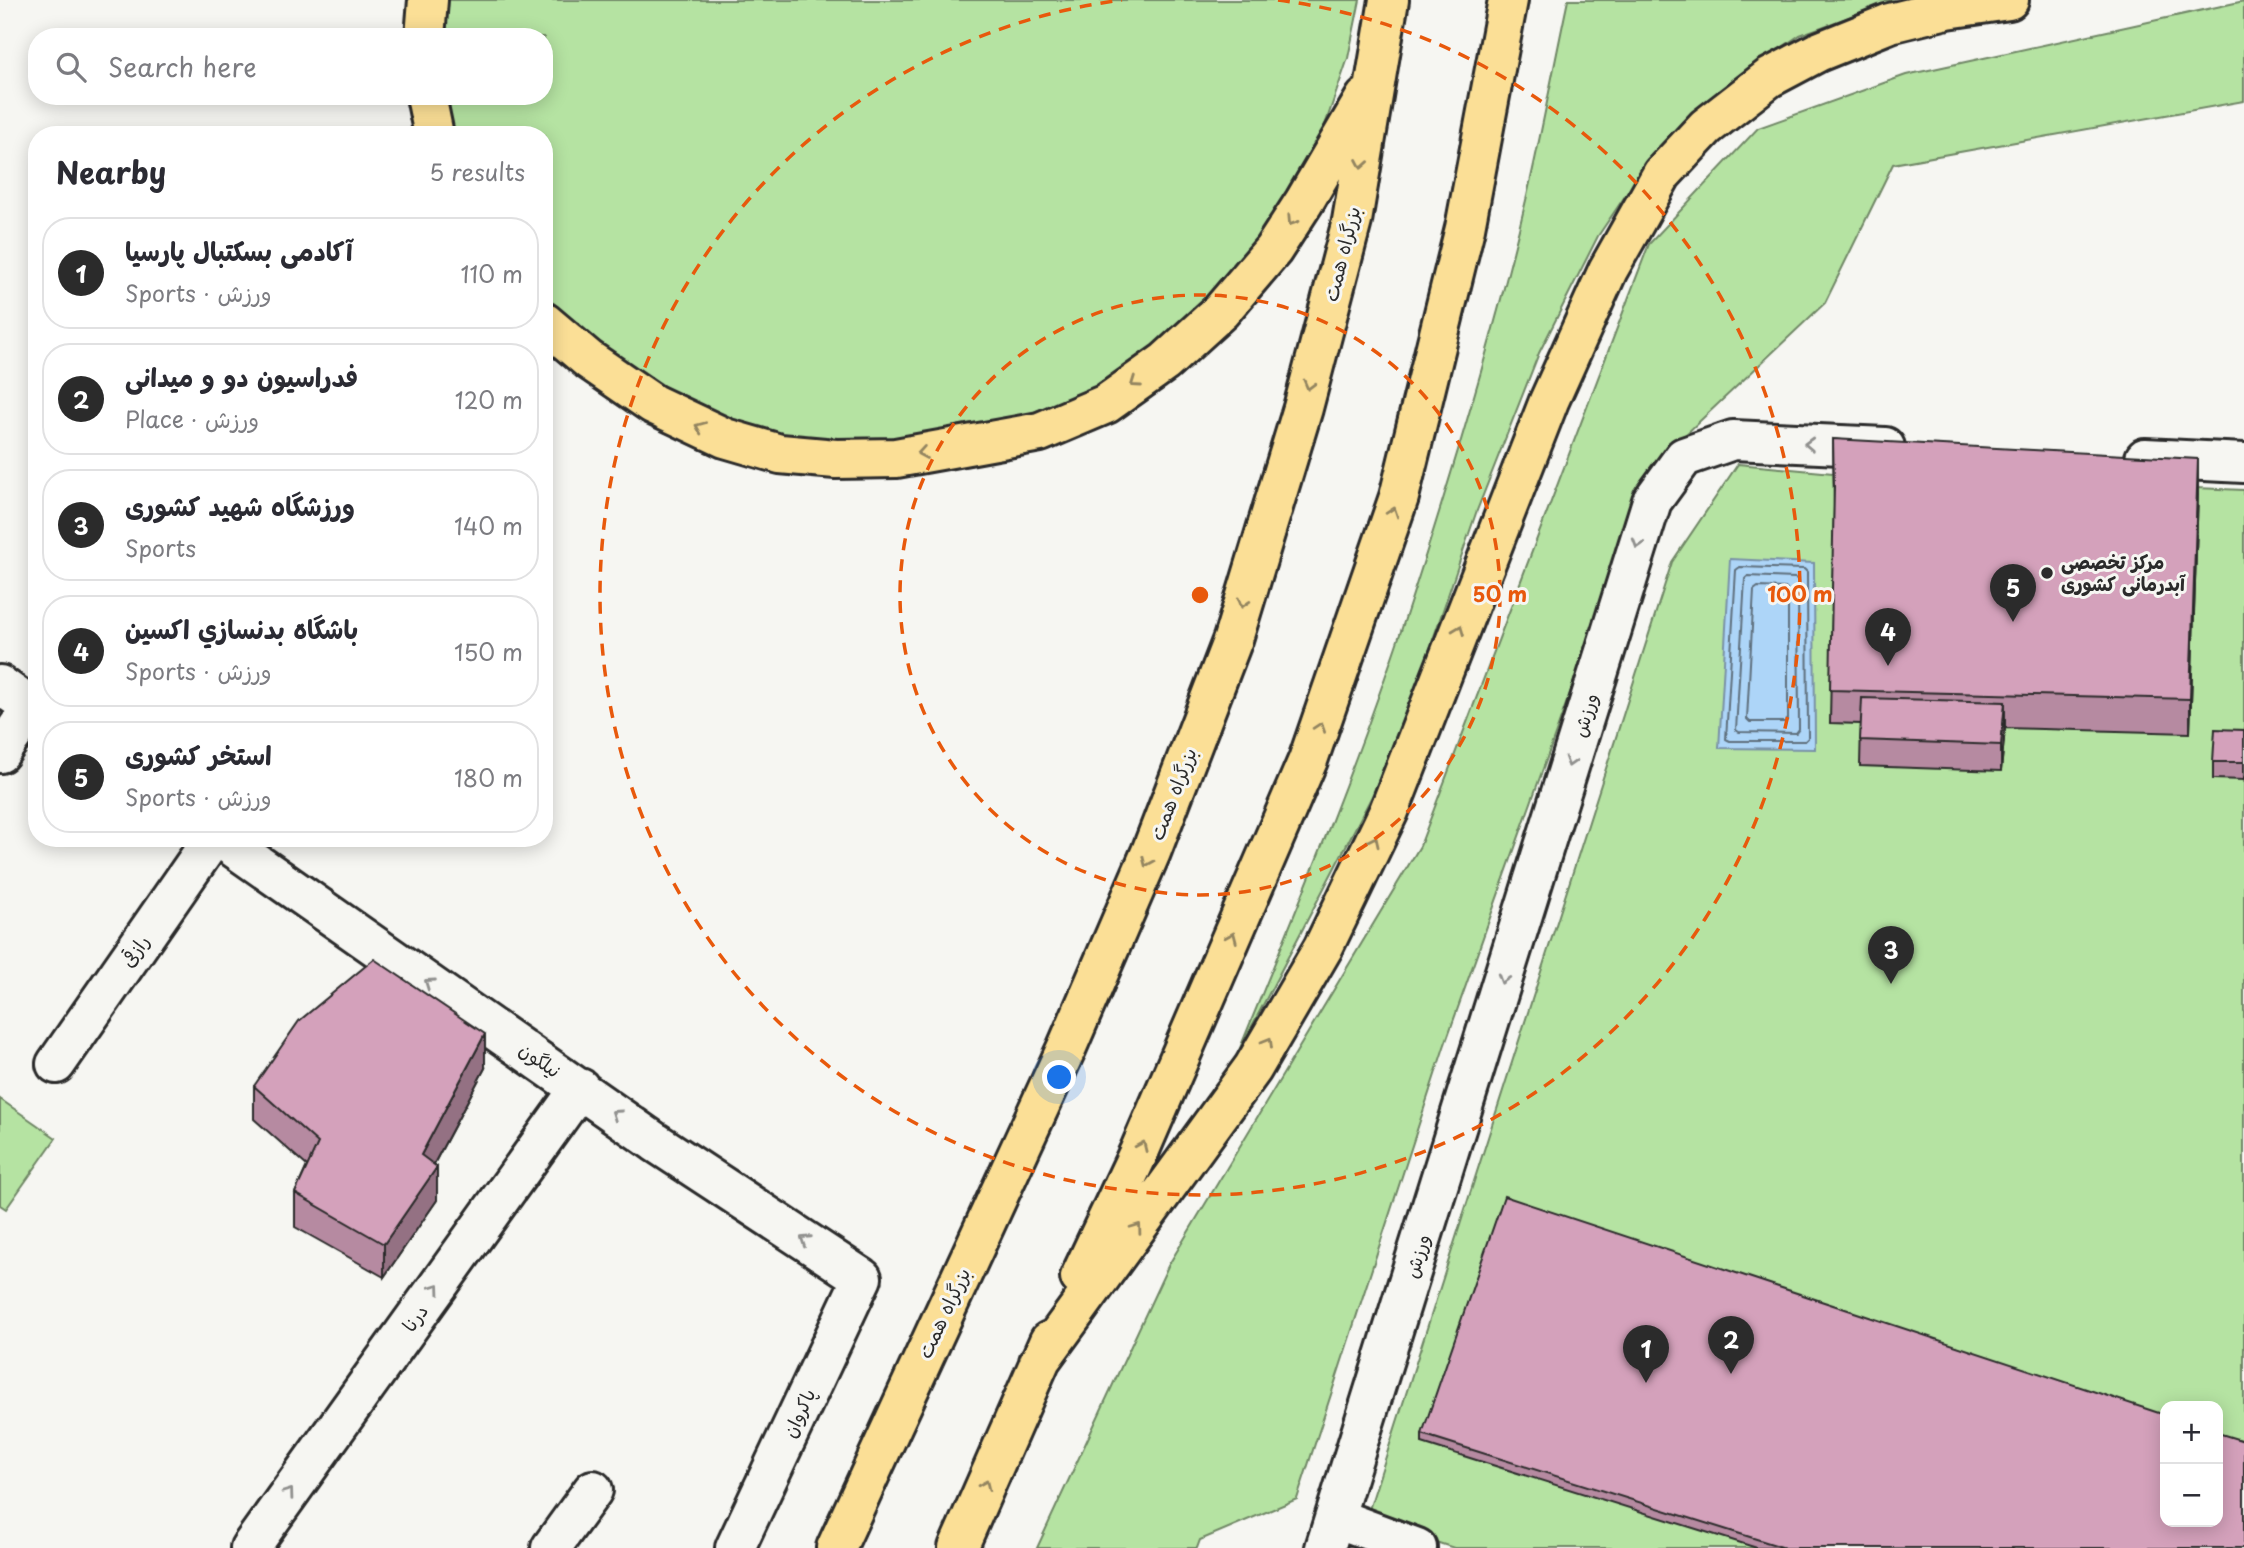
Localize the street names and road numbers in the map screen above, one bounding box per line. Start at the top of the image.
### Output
street label: بزرگراه همت [1316,203,1366,304]
street label: ورزش [1564,689,1604,740]
street label: بزرگراه همت [1142,743,1203,844]
street label: رازقی [113,929,155,972]
street label: نیلگون [514,1035,567,1084]
street label: ورزش [1396,1230,1436,1281]
street label: بزرگراه همت [910,1263,976,1363]
street label: درنا [395,1298,434,1337]
street label: پاکروان [775,1383,822,1442]

